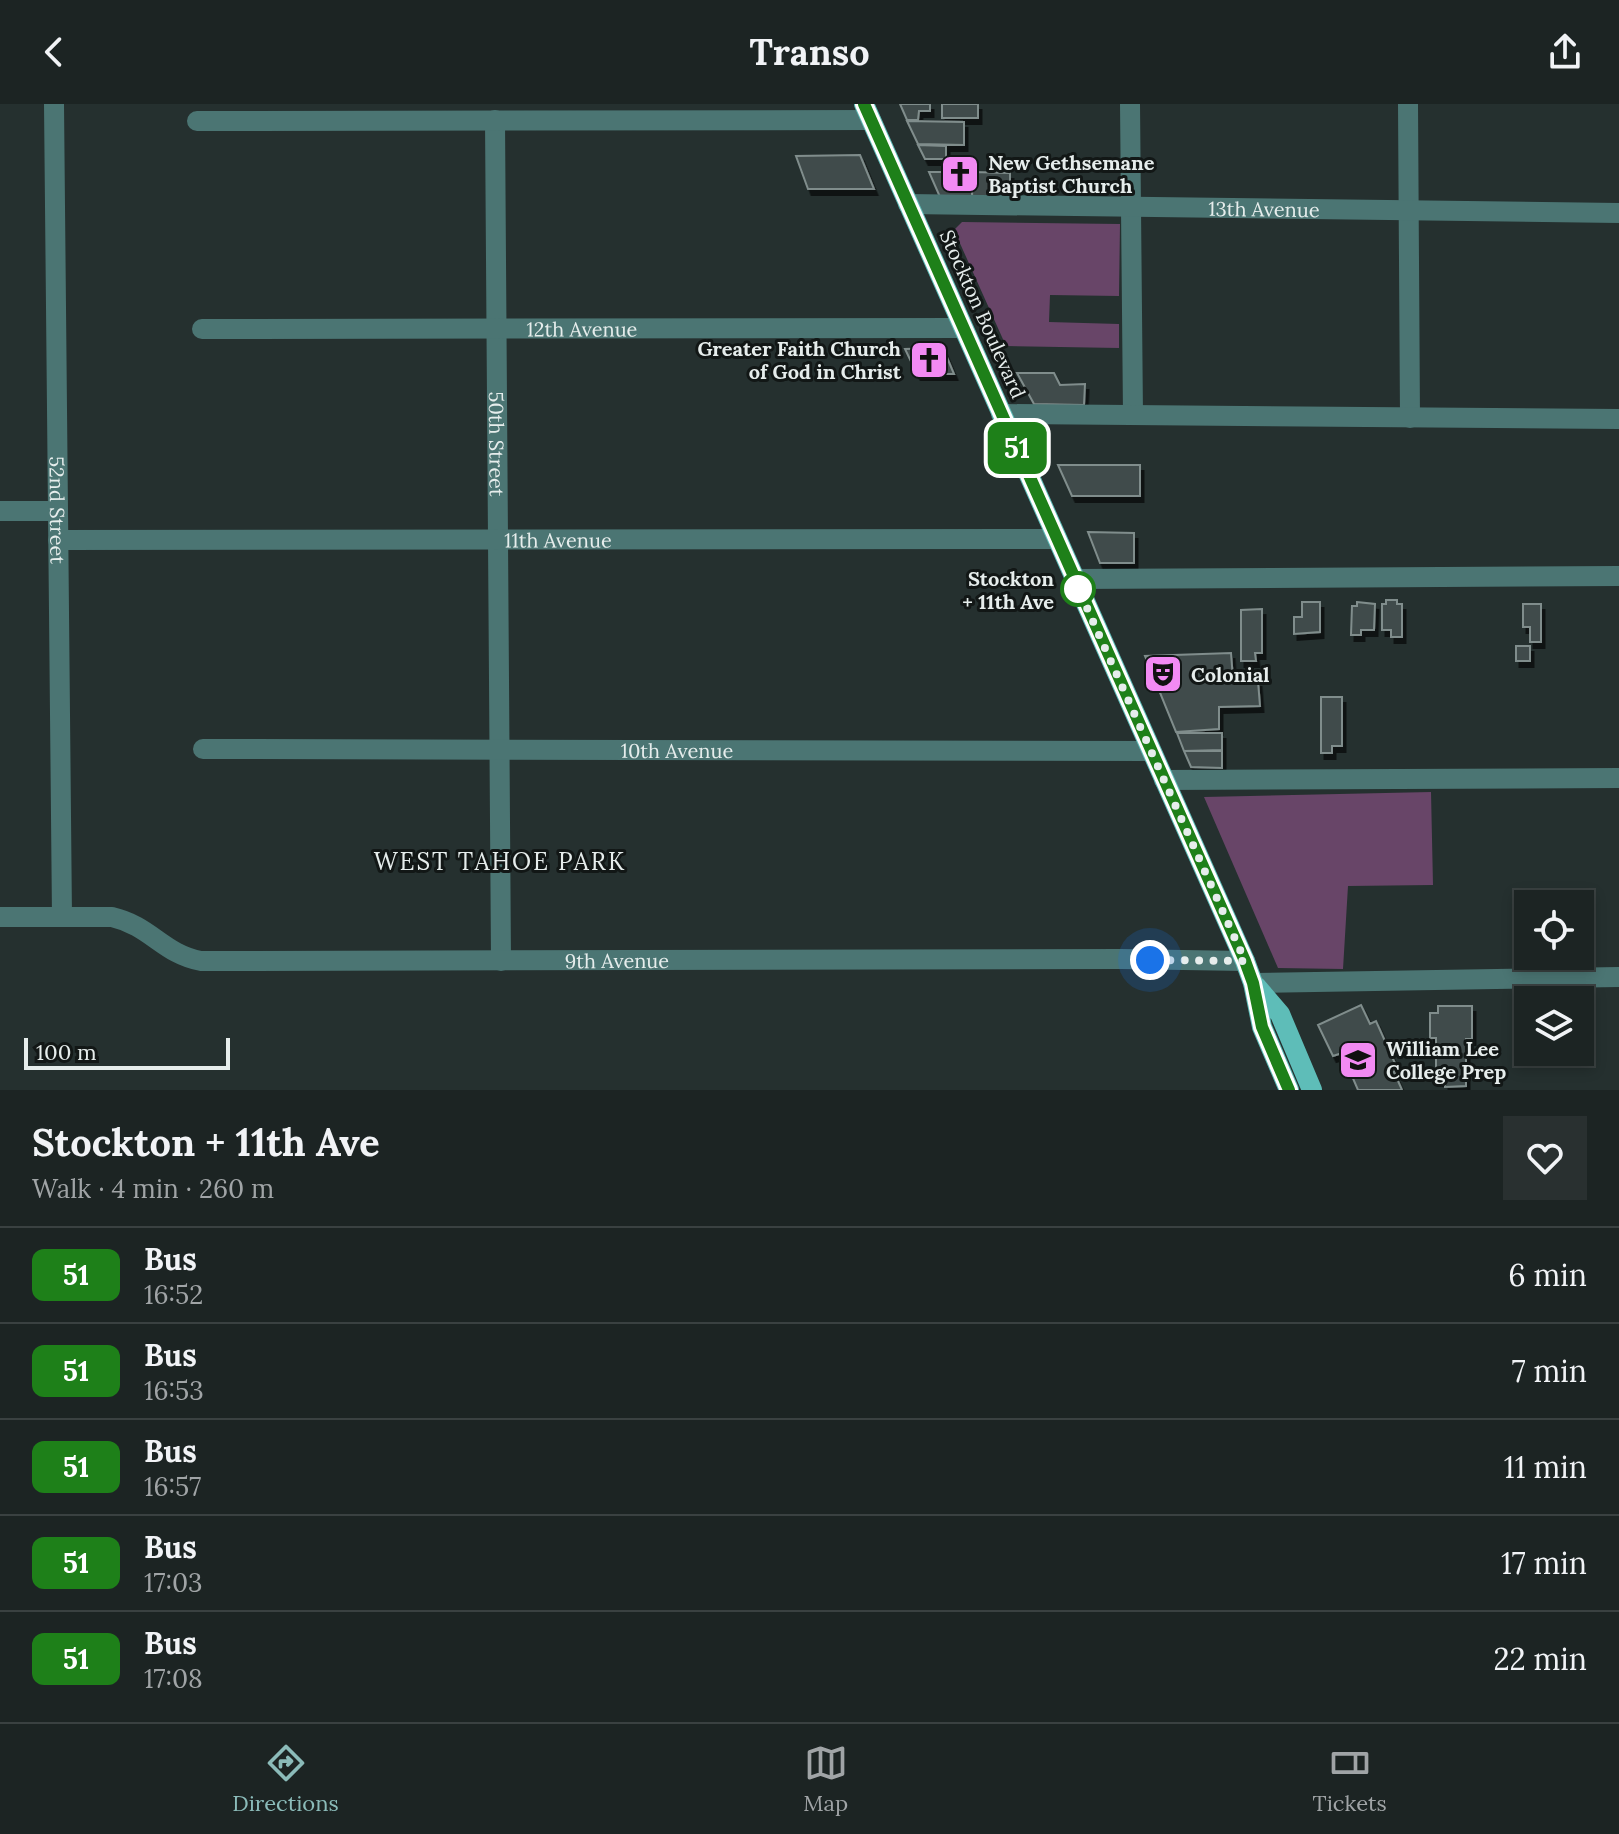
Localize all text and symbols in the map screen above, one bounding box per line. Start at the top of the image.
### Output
text: Transo [749,29,870,75]
icon: back [32,30,76,74]
icon: share [1543,30,1587,74]
place label: New Gethsemane Baptist Church [988,150,1155,198]
church icon: New Gethsemane Baptist Church [939,153,981,195]
street label: 13th Avenue [1208,195,1320,222]
street label: Stockton Boulevard [935,226,1031,402]
street label: 12th Avenue [527,316,638,341]
place label: Greater Faith Church of God in Christ [697,336,902,384]
church icon: Greater Faith Church of God in Christ [908,339,950,381]
street label: 50th Street [484,391,510,497]
line badge: 51 [981,422,1053,474]
text: 51 [1004,430,1030,466]
street label: 52nd Street [45,456,71,564]
street label: 11th Avenue [504,527,612,552]
place label: Stockton + 11th Ave [962,566,1054,614]
marker: Stockton + 11th Ave [1061,572,1095,606]
theatre icon: Colonial [1142,653,1184,695]
place label: Colonial [1191,662,1270,687]
street label: 10th Avenue [621,737,733,763]
district label: WEST TAHOE PARK [374,846,626,877]
map controls [1514,890,1594,1066]
button: locate [1514,890,1594,970]
your location [1130,940,1170,980]
street label: 9th Avenue [565,947,669,973]
button: layers [1514,986,1594,1066]
scale bar [24,1034,230,1070]
place label: William Lee College Prep [1386,1036,1506,1084]
text: 100 m [36,1038,97,1066]
school or university icon: William Lee College Prep [1337,1039,1379,1081]
button: heart [1503,1116,1587,1200]
text: Stockton + 11th Ave [32,1118,380,1166]
text: Walk · 4 min · 260 m [32,1172,274,1205]
text: Bus [144,1240,197,1278]
text: 6 min [1508,1256,1587,1294]
text: 51 [63,1257,89,1293]
text: 16:52 [144,1278,203,1311]
text: Bus [144,1336,197,1374]
text: 7 min [1512,1352,1587,1390]
text: 51 [63,1353,89,1389]
text: 16:53 [144,1374,204,1407]
text: Bus [144,1432,197,1470]
text: 11 min [1504,1448,1587,1486]
text: 51 [63,1449,89,1485]
text: 16:57 [144,1470,201,1503]
text: Bus [144,1528,197,1566]
text: 17 min [1501,1544,1587,1582]
text: 51 [63,1545,89,1581]
text: 17:03 [144,1566,203,1599]
text: Bus [144,1624,197,1662]
text: 22 min [1493,1640,1587,1678]
text: 51 [63,1641,89,1677]
text: 17:08 [144,1662,203,1695]
tab: Directions [232,1741,339,1817]
tab: Map [803,1741,848,1817]
tab: Tickets [1313,1741,1387,1817]

